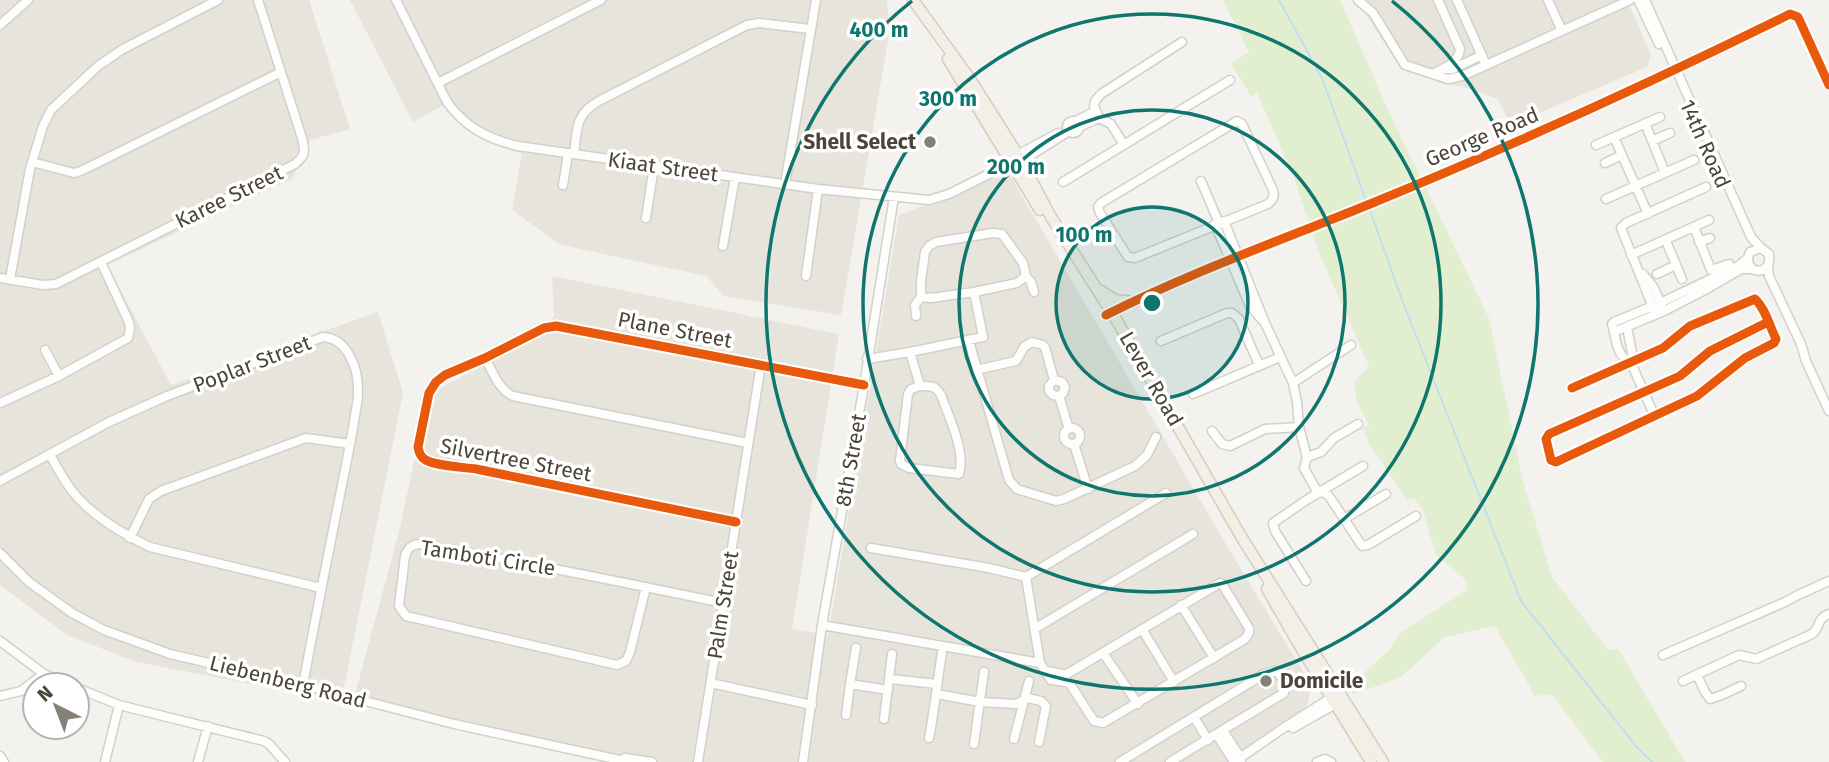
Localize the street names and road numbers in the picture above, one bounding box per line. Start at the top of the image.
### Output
street label: 14th Road [1674,96,1736,192]
street label: George Road [1421,101,1543,173]
street label: Kiaat Street [606,146,720,188]
street label: Karee Street [171,160,287,234]
street label: Plane Street [616,306,735,354]
street label: Lever Road [1113,327,1189,431]
street label: Poplar Street [189,329,315,398]
street label: 8th Street [830,411,872,509]
street label: Silvertree Street [438,433,594,487]
street label: Tamboti Circle [419,535,557,581]
street label: Palm Street [702,549,744,661]
street label: Liebenberg Road [207,650,369,714]

